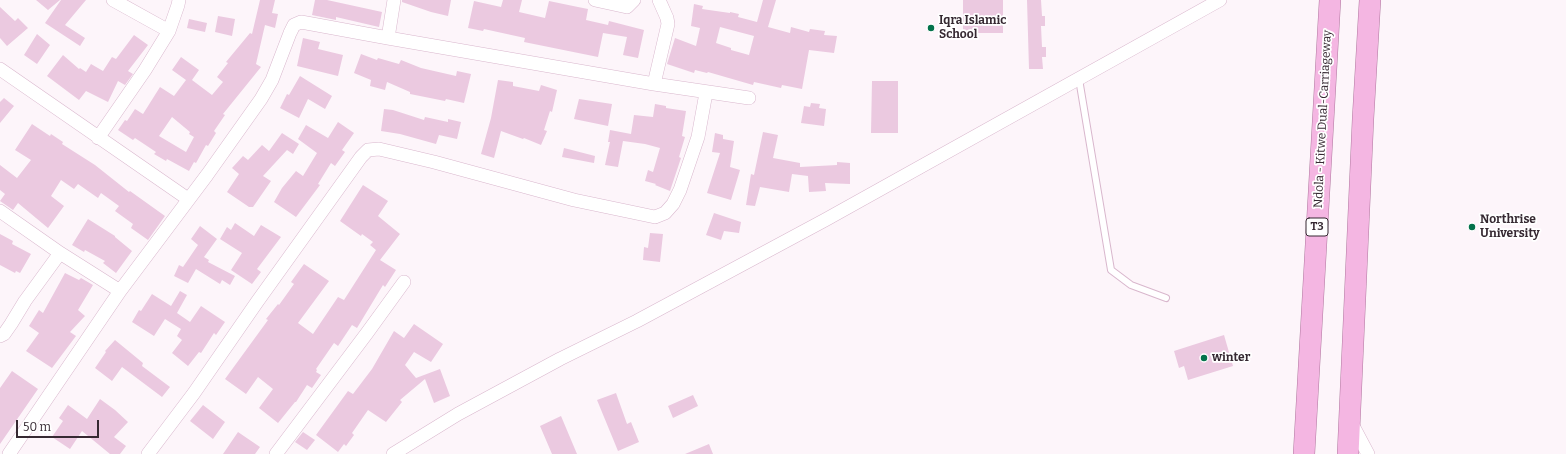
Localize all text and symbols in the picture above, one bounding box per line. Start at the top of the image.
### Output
place label: Iqra Islamic School [939,14,1007,42]
marker: Iqra Islamic School [926,23,936,33]
street label: Ndola - Kitwe Dual-Carriageway [1311,30,1335,208]
place label: Northrise University [1480,213,1540,241]
road number: T3 [1306,218,1328,236]
marker: Northrise University [1467,222,1477,232]
place label: winter [1212,351,1250,365]
marker: winter [1199,353,1209,363]
scale bar [18,412,101,438]
text: 50 m [23,420,51,434]

